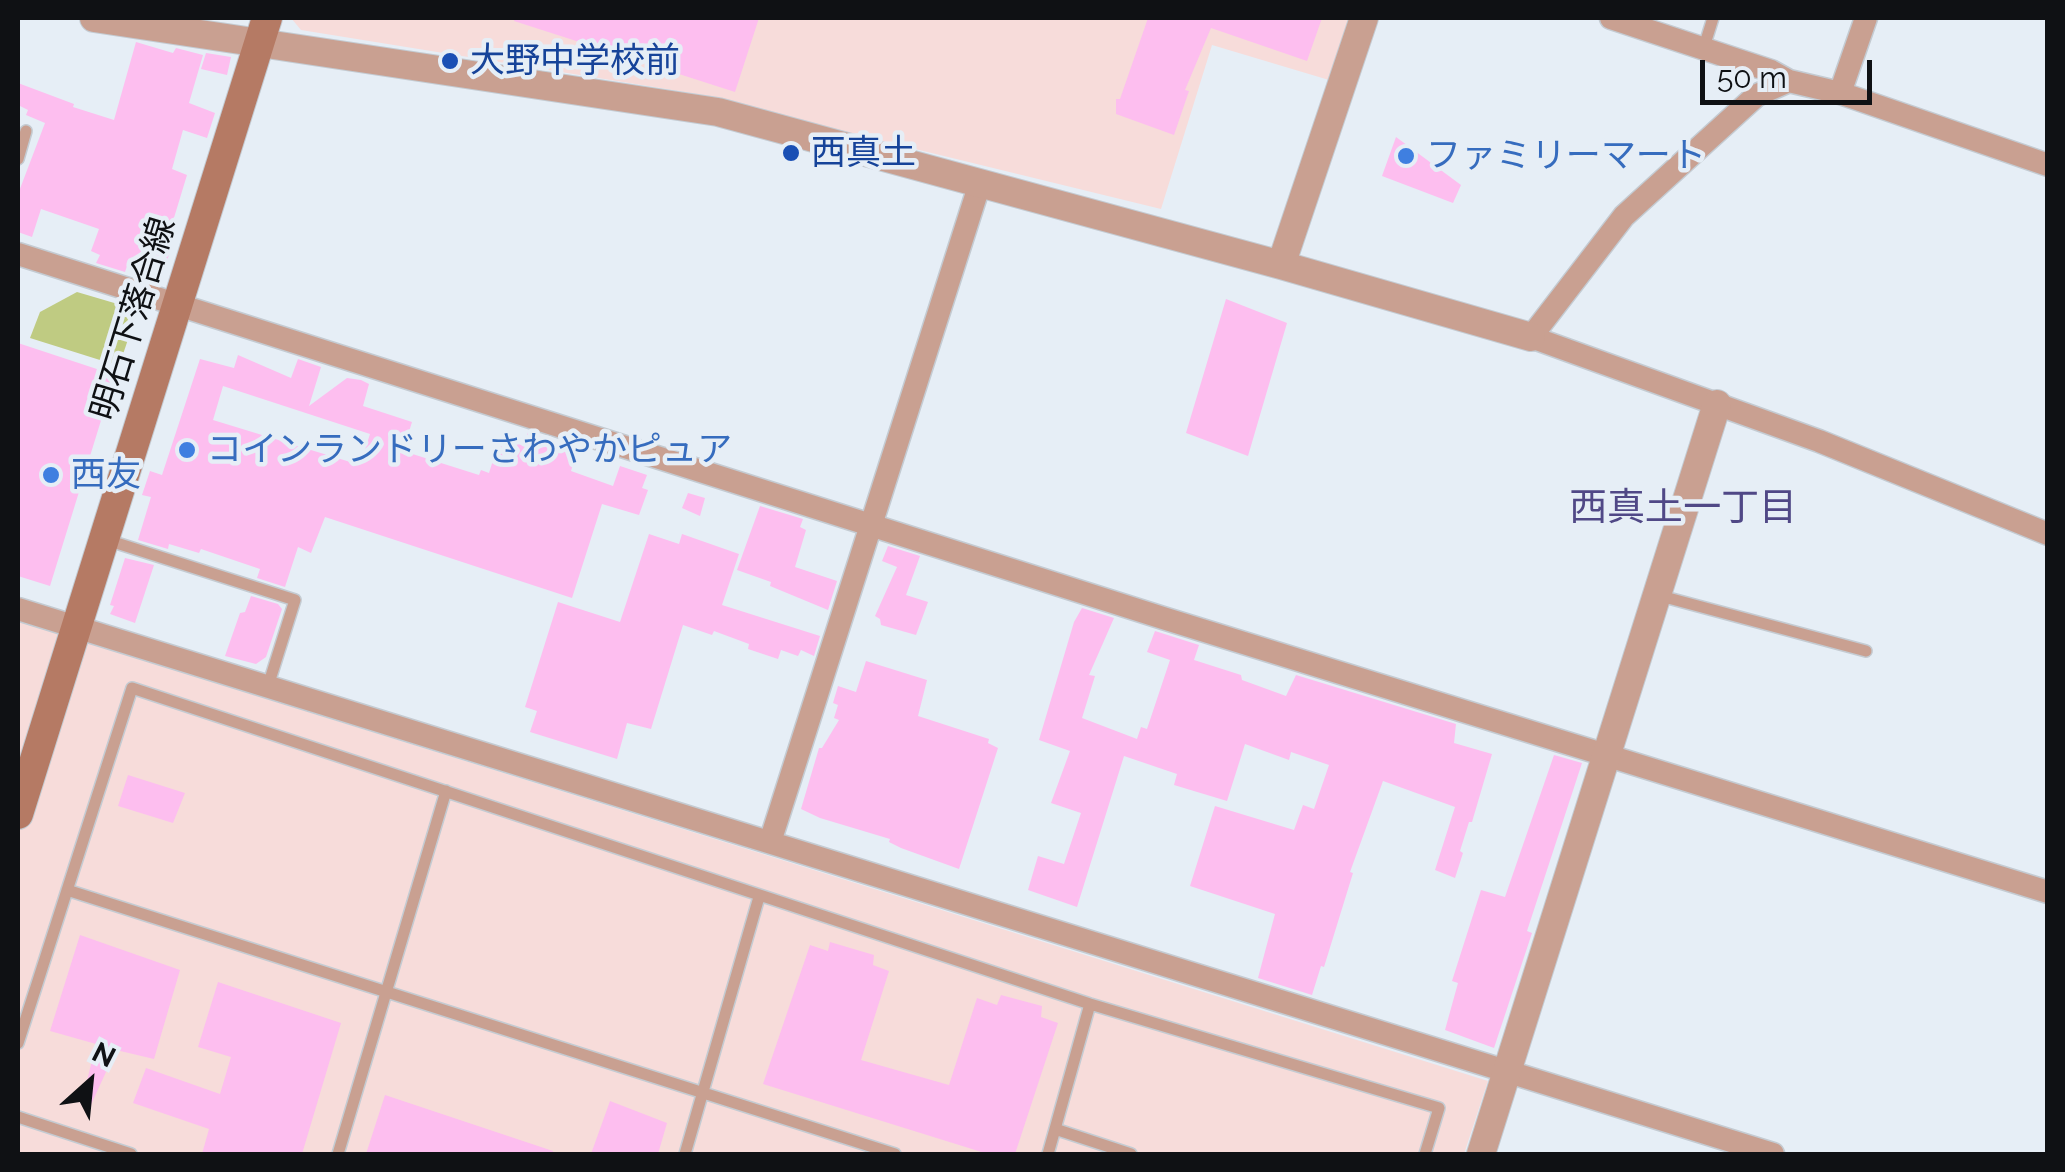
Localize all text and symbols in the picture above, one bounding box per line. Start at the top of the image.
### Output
place label: 大野中学校前 [470,40,680,82]
scale bar [1705,40,1878,102]
marker: 大野中学校前 [439,50,461,72]
text: 50 m [1717,60,1787,95]
place label: 西真土 [811,132,916,174]
place label: ファミリーマート [1426,135,1706,177]
marker: 西真土 [780,142,802,164]
marker: ファミリーマート [1395,145,1417,167]
street label: 明石下落合線 [83,212,185,426]
place label: コインランドリーさわやかピュア [207,429,732,471]
marker: コインランドリーさわやかピュア [176,439,198,461]
place label: 西友 [71,454,141,496]
marker: 西友 [40,464,62,486]
district label: 西真土一丁目 [1569,486,1797,532]
north arrow [40,1032,140,1132]
text: N [87,1035,121,1074]

